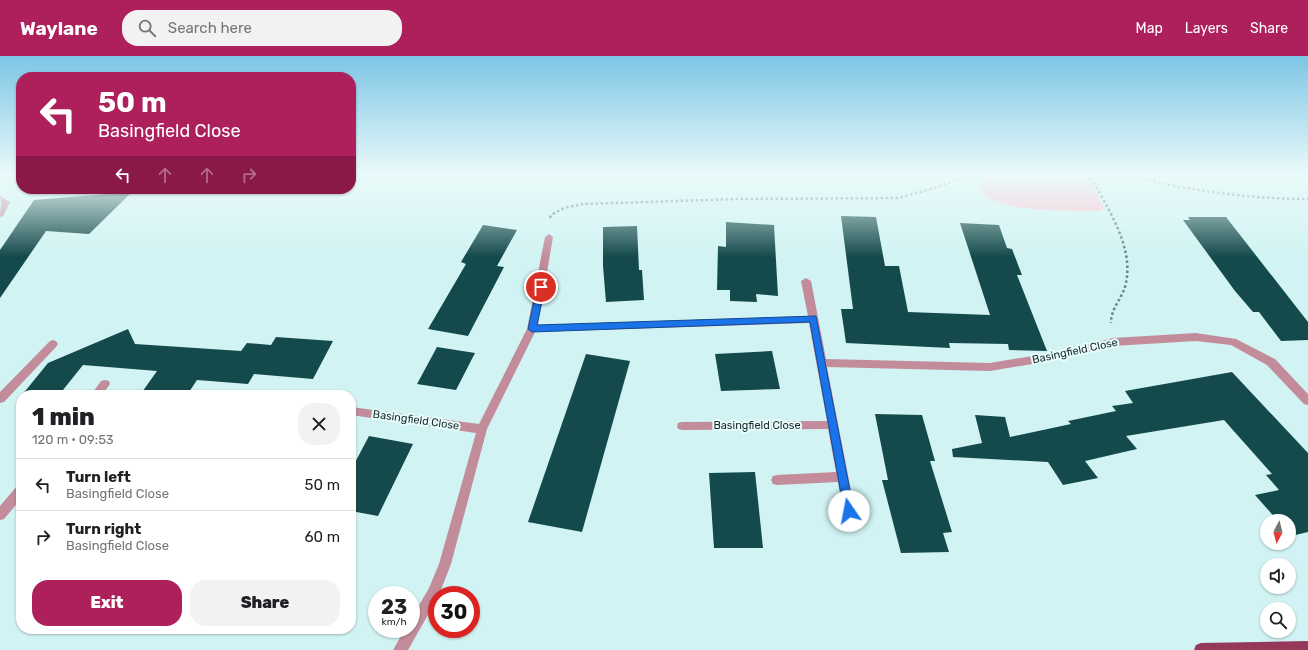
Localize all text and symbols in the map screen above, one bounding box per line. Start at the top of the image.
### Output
search box [122,10,402,46]
text: Waylane [20,17,98,40]
icon: search [136,17,158,39]
text: Search here [168,19,252,37]
text: Map [1136,20,1163,37]
text: Layers [1185,20,1228,37]
text: Share [1250,20,1288,37]
text: 50 m [98,86,167,119]
icon: left [32,88,84,140]
text: Basingfield Close [98,120,241,142]
icon: left [112,164,134,186]
icon: ahead [154,164,176,186]
icon: ahead [196,164,218,186]
icon: right [238,164,260,186]
pin [524,270,558,304]
icon: arrive [530,276,552,298]
street label: Basingfield Close [1031,336,1119,366]
text: 1 min [32,403,95,431]
button: close [298,403,340,445]
street label: Basingfield Close [372,408,460,432]
street label: Basingfield Close [713,419,801,432]
text: 120 m · 09:53 [32,432,114,447]
text: Turn left [66,468,131,486]
icon: left [32,474,54,496]
text: 50 m [305,476,340,494]
text: Basingfield Close [66,486,169,501]
position arrow [828,490,870,532]
north arrow [1260,514,1296,550]
map controls [1260,514,1296,638]
text: Turn right [66,520,141,538]
icon: right [32,526,54,548]
text: 60 m [304,528,340,546]
text: Basingfield Close [66,538,169,553]
button: sound [1260,558,1296,594]
button: Exit [32,580,182,626]
button: Share [190,580,340,626]
speed limit sign: 30 [428,586,480,638]
text: 23 [381,595,407,619]
button: search [1260,602,1296,638]
text: km/h [382,616,406,628]

